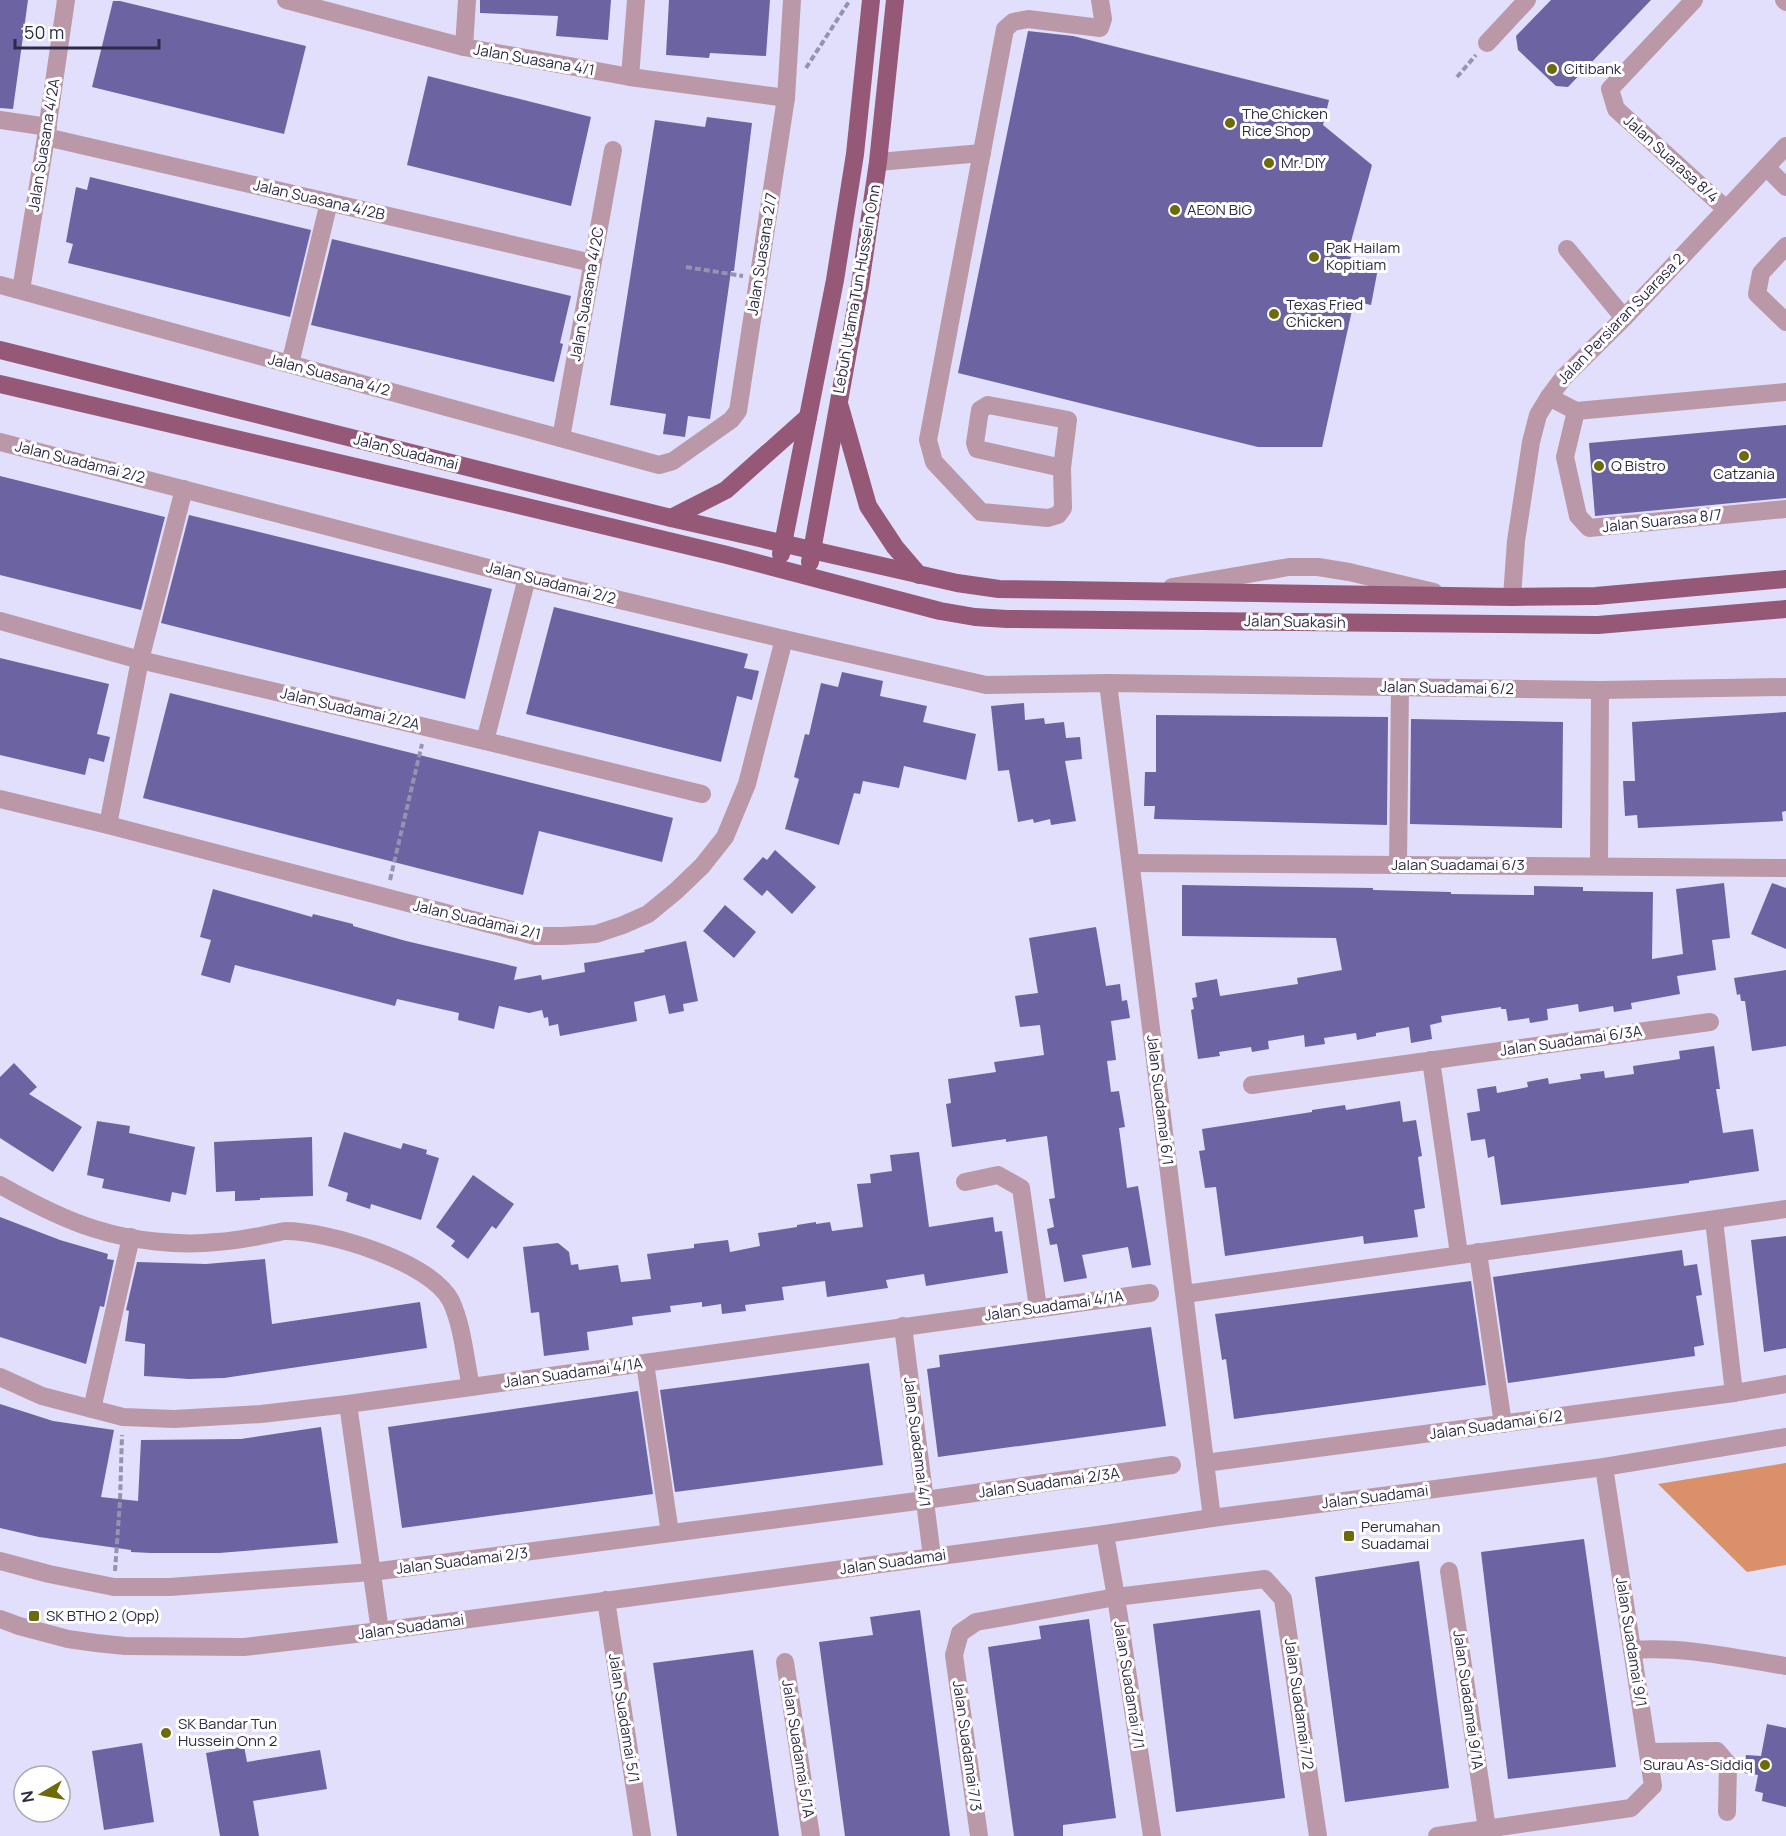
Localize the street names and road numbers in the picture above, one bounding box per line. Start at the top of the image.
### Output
street label: Jalan Suasana 4/1 [472,39,596,80]
street label: Jalan Suasana 4/2A [23,76,64,213]
street label: Jalan Suarasa 8/4 [1619,110,1724,207]
street label: Jalan Suasana 4/2B [251,174,387,225]
street label: Lebuh Utama Tun Hussein Onn [828,183,885,395]
street label: Jalan Suasana 2/7 [741,191,782,317]
street label: Jalan Suasana 4/2C [564,225,609,363]
street label: Jalan Persiaran Suarasa 2 [1552,249,1689,389]
street label: Jalan Suasana 4/2 [266,348,392,401]
street label: Jalan Suadamai [352,428,461,475]
street label: Jalan Suadamai 2/2 [13,435,147,488]
street label: Jalan Suarasa 8/7 [1601,504,1723,537]
street label: Jalan Suadamai 2/2 [484,556,618,609]
street label: Jalan Suakasih [1244,610,1346,633]
street label: Jalan Suadamai 6/2 [1380,676,1514,699]
street label: Jalan Suadamai 2/2A [278,682,422,735]
street label: Jalan Suadamai 6/3 [1391,854,1525,875]
street label: Jalan Suadamai 2/1 [411,895,543,944]
street label: Jalan Suadamai 6/3A [1499,1020,1644,1061]
street label: Jalan Suadamai 6/1 [1142,1034,1179,1166]
street label: Jalan Suadamai 4/1A [983,1285,1125,1326]
street label: Jalan Suadamai 4/1A [502,1352,644,1393]
street label: Jalan Suadamai 4/1 [899,1376,936,1508]
street label: Jalan Suadamai 6/2 [1428,1405,1564,1444]
street label: Jalan Suadamai 2/3A [977,1462,1121,1503]
street label: Jalan Suadamai [1320,1480,1429,1513]
street label: Jalan Suadamai 2/3 [395,1542,529,1579]
street label: Jalan Suadamai [838,1544,948,1579]
street label: Jalan Suadamai 9/1 [1611,1575,1652,1708]
street label: Jalan Suadamai [356,1609,466,1644]
street label: Jalan Suadamai 7/1 [1109,1619,1150,1751]
street label: Jalan Suadamai 9/1A [1448,1629,1489,1772]
street label: Jalan Suadamai 7/2 [1280,1637,1319,1771]
street label: Jalan Suadamai 5/1 [604,1652,645,1784]
street label: Jalan Suadamai 5/1A [777,1678,820,1820]
street label: Jalan Suadamai 7/3 [948,1679,987,1813]

